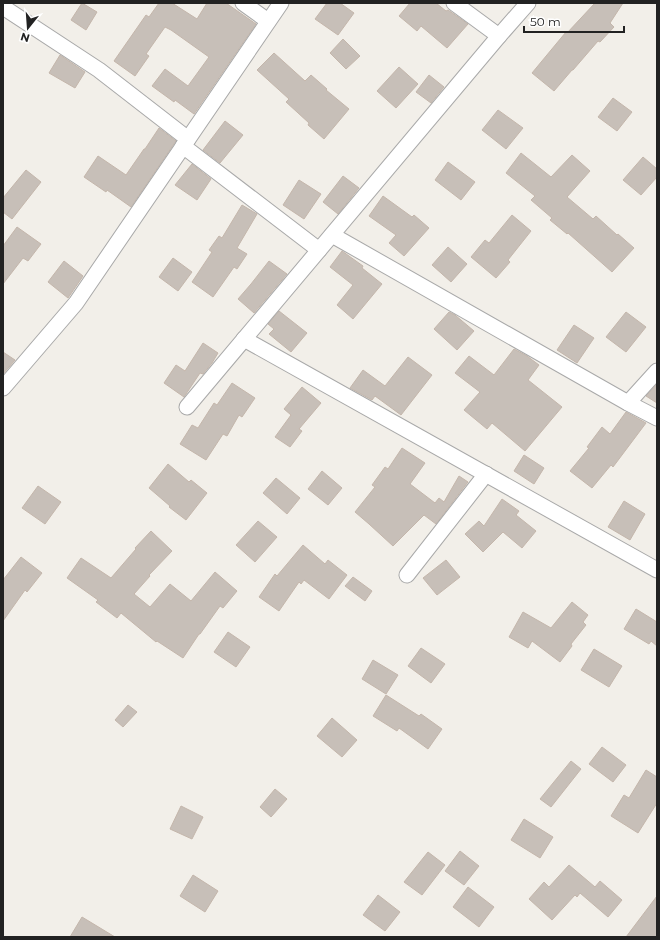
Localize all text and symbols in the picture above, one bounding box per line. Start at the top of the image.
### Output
north arrow [8,8,48,48]
scale bar [524,8,624,34]
text: 50 m [530,14,561,29]
text: N [19,30,31,46]

